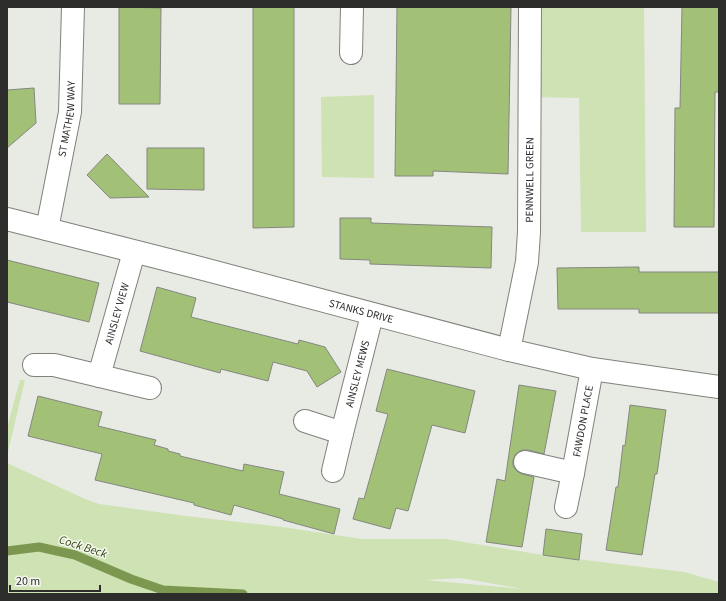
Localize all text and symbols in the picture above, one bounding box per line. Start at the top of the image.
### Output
street label: ST MATHEW WAY [54,80,78,158]
street label: PENNWELL GREEN [522,137,537,223]
street label: AINSLEY VIEW [101,280,133,346]
street label: STANKS DRIVE [327,295,395,327]
street label: AINSLEY MEWS [341,338,373,409]
street label: FAWDON PLACE [569,384,596,458]
water label: Cock Beck [57,531,109,563]
scale bar [10,567,100,593]
text: 20 m [16,573,40,590]

